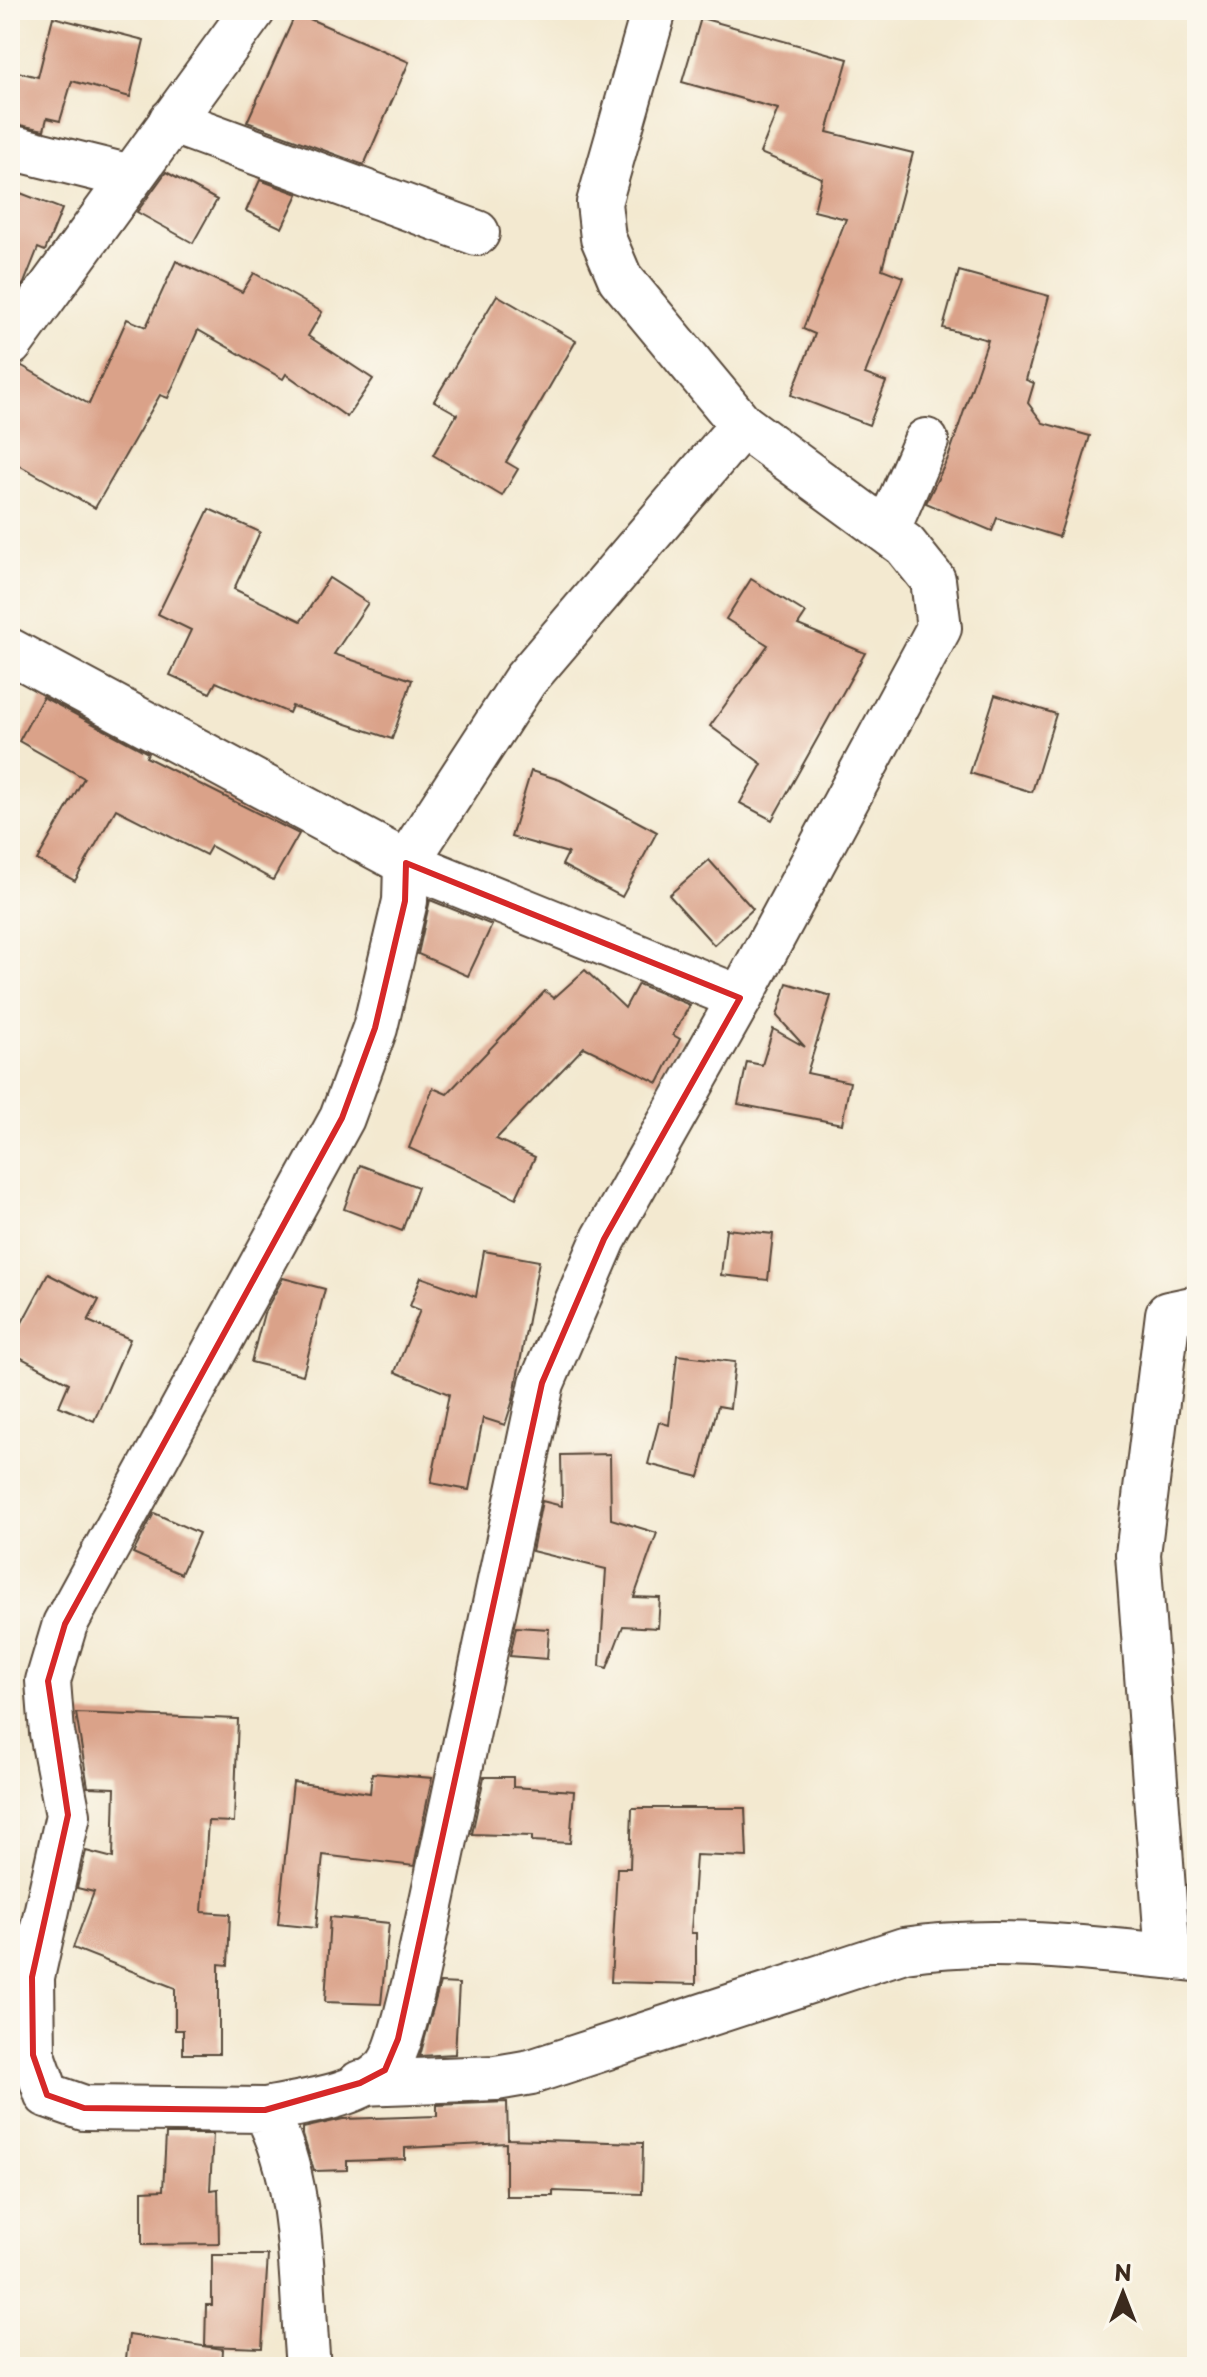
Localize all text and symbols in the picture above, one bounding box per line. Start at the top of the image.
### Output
north arrow [1083,2253,1163,2333]
text: N [1114,2255,1132,2288]

